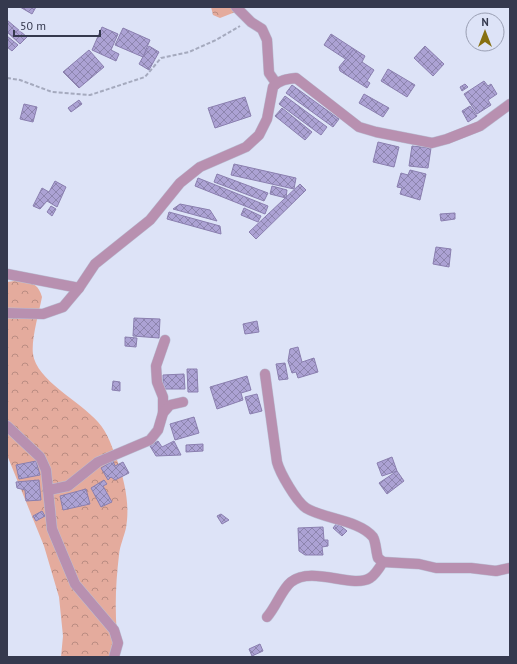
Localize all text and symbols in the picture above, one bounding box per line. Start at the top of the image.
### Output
scale bar [14,12,100,38]
north arrow [465,12,505,52]
text: N [481,15,489,29]
text: 50 m [20,18,46,33]

